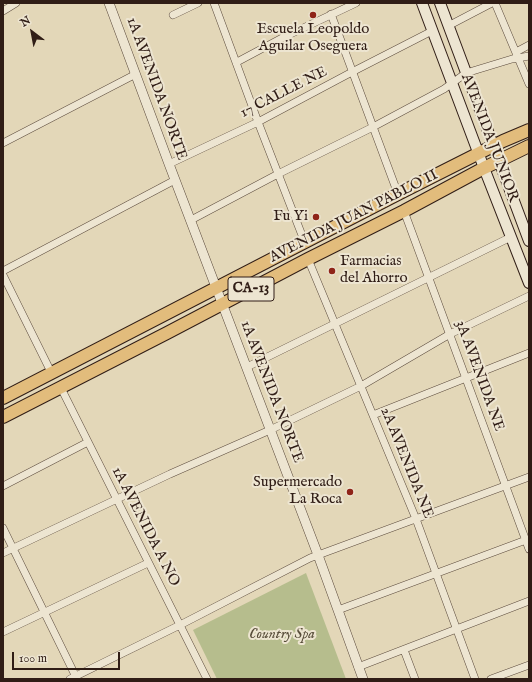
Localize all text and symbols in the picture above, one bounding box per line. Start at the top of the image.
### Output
marker: Escuela Leopoldo Aguilar Oseguera [308,10,318,20]
north arrow [12,12,52,52]
text: N [18,13,33,30]
street label: 1A AVENIDA NORTE [122,15,190,163]
place label: Escuela Leopoldo Aguilar Oseguera [257,21,369,56]
street label: 17 CALLE NE [238,63,330,123]
street label: AVENIDA JUNIOR [456,71,522,205]
street label: AVENIDA JUAN PABLO II [267,167,441,267]
place label: Fu Yi [273,208,308,226]
marker: Fu Yi [311,212,321,222]
place label: Farmacias del Ahorro [340,253,407,288]
marker: Farmacias del Ahorro [327,266,337,276]
road number: CA-13 [228,277,274,301]
street label: 1A AVENIDA NORTE [236,318,306,466]
street label: 3A AVENIDA NE [451,318,507,434]
street label: 2A AVENIDA NE [376,405,436,521]
street label: 1A AVENIDA A NO [107,464,183,590]
place label: Supermercado La Roca [253,474,342,509]
marker: Supermercado La Roca [345,487,355,497]
park label: Country Spa [249,626,315,644]
scale bar [14,644,122,670]
text: 100 m [19,651,47,666]

